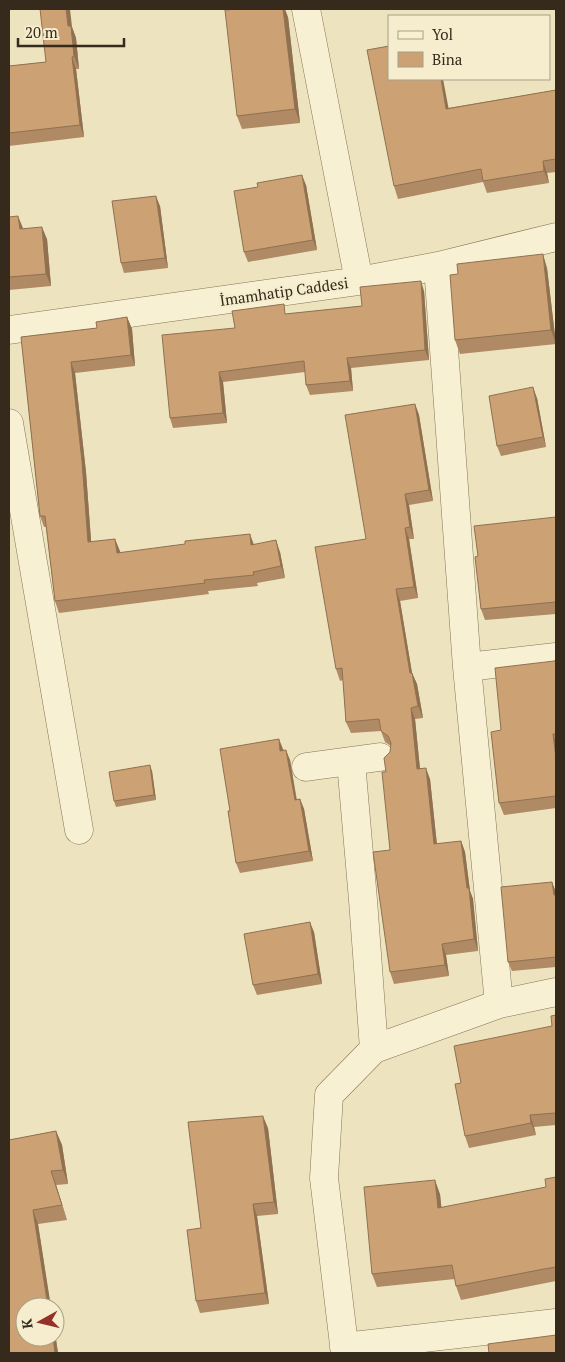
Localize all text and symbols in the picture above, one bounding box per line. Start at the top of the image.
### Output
scale bar [18,15,124,47]
legend [388,15,550,80]
text: 20 m [25,22,58,42]
text: Yol [432,24,453,44]
text: Bina [432,49,463,69]
street label: İmamhatip Caddesi [218,272,350,310]
north arrow [15,1297,65,1347]
text: K [17,1318,37,1330]

